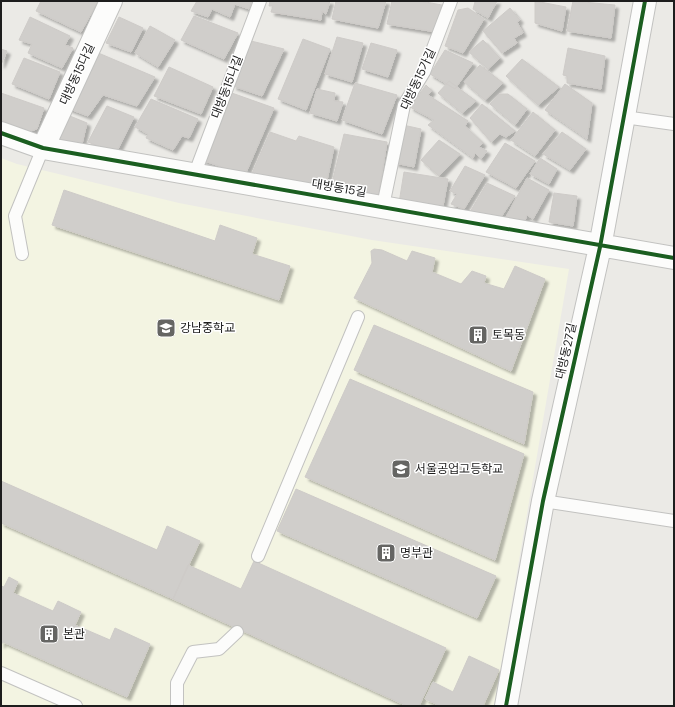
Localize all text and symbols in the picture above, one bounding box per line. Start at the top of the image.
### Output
street label: 대방동15다길 [56,41,98,107]
street label: 대방동15가길 [397,46,439,112]
street label: 대방동15나길 [208,53,246,121]
street label: 대방동15길 [310,175,368,201]
school or university icon: 강남중학교 [155,317,177,339]
place label: 강남중학교 [180,320,235,336]
street label: 대방동27길 [552,321,580,381]
building icon: 토목동 [467,324,489,346]
place label: 토목동 [492,327,525,343]
school or university icon: 서울공업고등학교 [390,458,412,480]
place label: 서울공업고등학교 [415,461,503,477]
building icon: 명부관 [375,542,397,564]
place label: 명부관 [400,545,433,561]
building icon: 본관 [38,623,60,645]
place label: 본관 [63,626,85,642]

